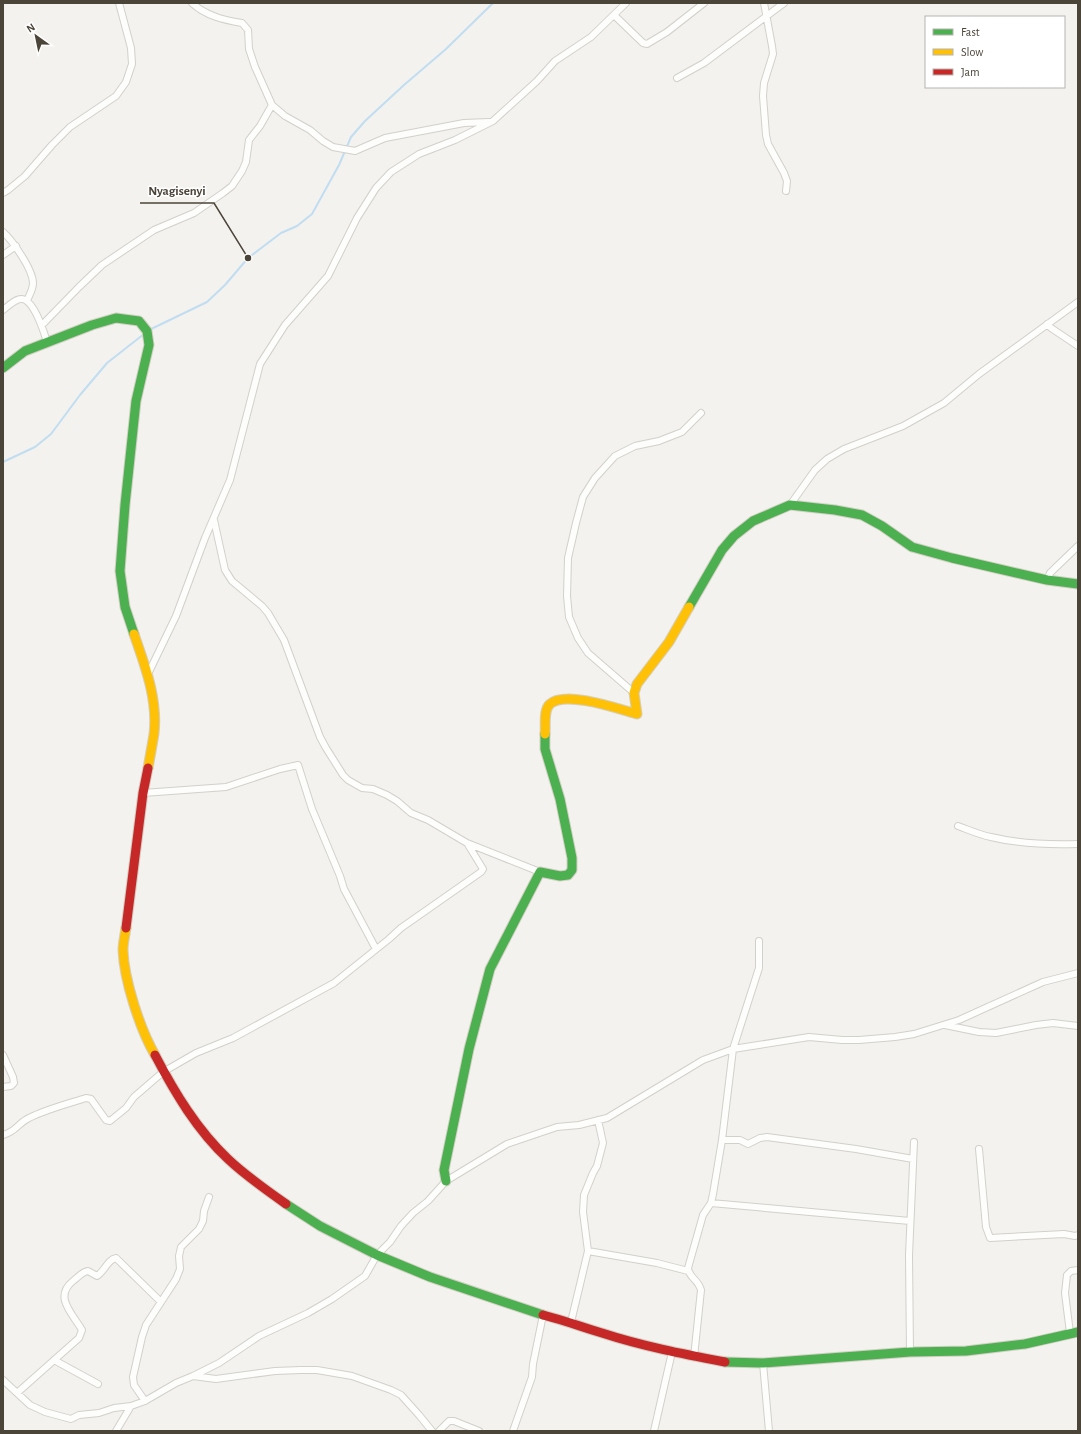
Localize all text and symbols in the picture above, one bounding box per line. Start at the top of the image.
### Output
north arrow [16,16,56,56]
legend [925,16,1065,88]
text: N [25,21,37,35]
text: Fast [961,26,980,38]
text: Slow [961,46,983,58]
text: Jam [961,66,980,78]
callout: Nyagisenyi [140,178,214,203]
text: Nyagisenyi [148,185,206,198]

